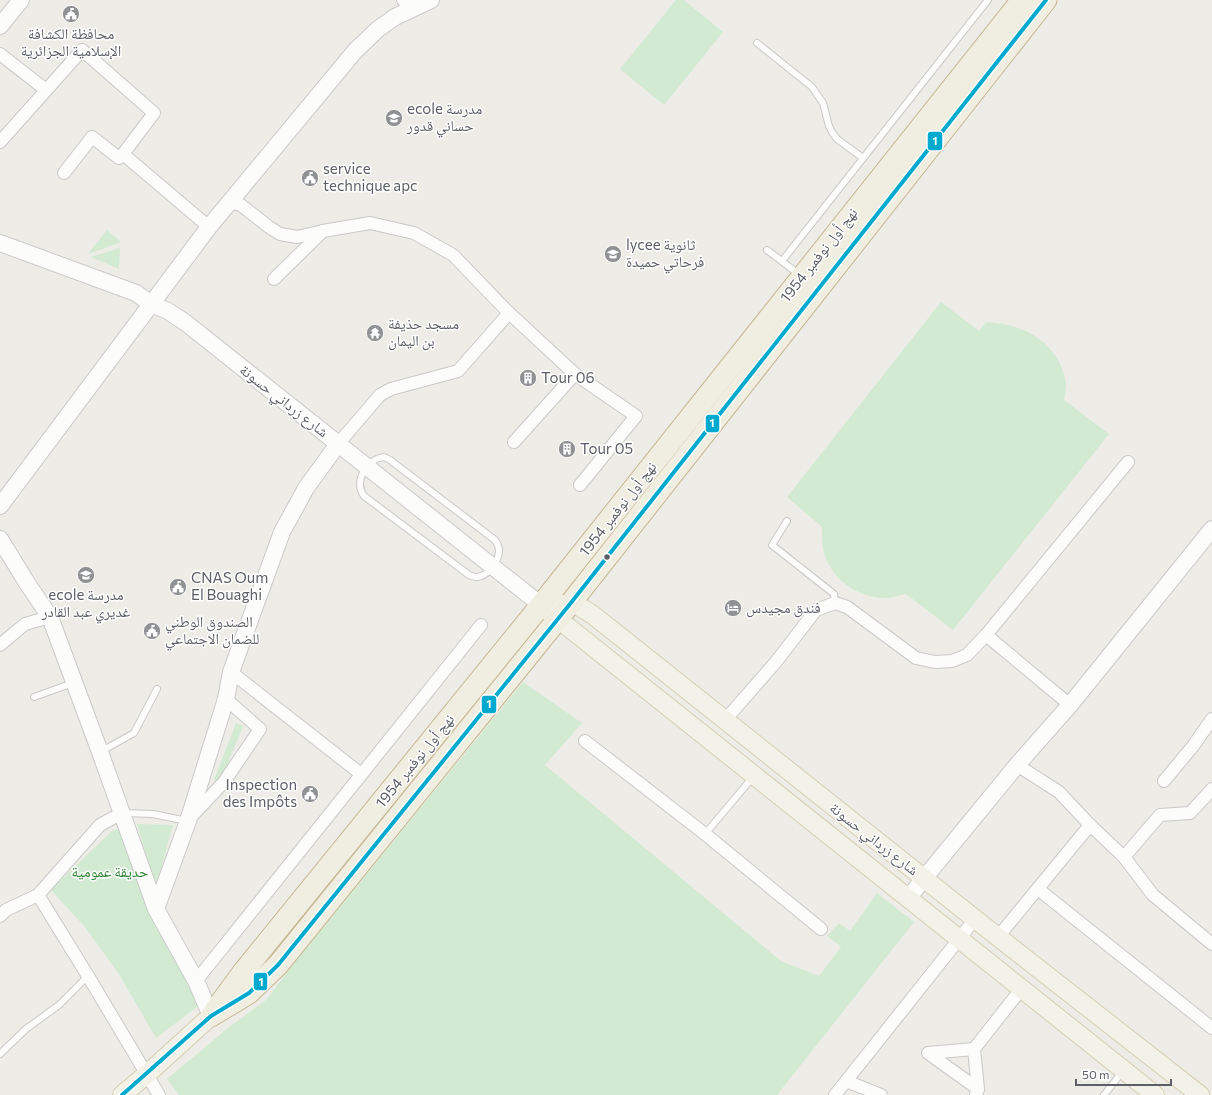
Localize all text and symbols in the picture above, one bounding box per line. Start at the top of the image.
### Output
public building icon: محافظة الكشافة الإسلامية الجزائرية [61,4,81,24]
place label: محافظة الكشافة الإسلامية الجزائرية [21,24,121,60]
place label: ecole مدرسة حساني قدور [406,99,482,138]
school or university icon: ecole مدرسة حساني قدور [384,108,404,128]
line badge: 1 [927,131,943,151]
text: 1 [933,134,938,147]
place label: service technique apc [323,159,417,194]
public building icon: service technique apc [300,168,320,188]
street label: نهج أول نوفمبر 1954 [776,203,862,307]
place label: lycee ثانوية فرحاتي حميدة [626,235,704,274]
school or university icon: lycee ثانوية فرحاتي حميدة [603,244,623,264]
place label: مسجد حذيفة بن اليمان [388,314,459,351]
temple icon: مسجد حذيفة بن اليمان [365,323,385,343]
street label: شارع زرداني حسونة [234,360,333,443]
building icon: Tour 06 [518,368,538,388]
place label: Tour 06 [541,368,595,386]
line badge: 1 [705,414,720,433]
text: 1 [710,416,715,429]
building icon: Tour 05 [557,439,577,459]
place label: Tour 05 [580,439,633,457]
street label: نهج أول نوفمبر 1954 [575,457,661,561]
unlabelled marker [602,552,612,562]
school or university icon: ecole مدرسة غديري عبد القادر [76,565,96,585]
place label: CNAS Oum El Bouaghi [191,568,268,603]
public building icon: CNAS Oum El Bouaghi [168,577,188,597]
place label: ecole مدرسة غديري عبد القادر [41,585,131,624]
hotel icon: فندق مجيدس [723,598,743,618]
place label: فندق مجيدس [746,598,821,618]
place label: الصندوق الوطني للضمان الاجتماعي [165,612,259,651]
public building icon: الصندوق الوطني للضمان الاجتماعي [142,621,162,641]
line badge: 1 [481,695,497,714]
text: 1 [487,697,492,710]
street label: نهج أول نوفمبر 1954 [371,710,459,812]
place label: Inspection des Impôts [223,775,297,810]
public building icon: Inspection des Impôts [300,784,320,804]
street label: شارع زرداني حسونة [824,798,923,881]
park label: حديقة عمومية [71,862,149,881]
line badge: 1 [253,972,268,991]
text: 1 [259,975,264,988]
scale bar [1076,1061,1171,1087]
text: 50 m [1082,1067,1110,1081]

